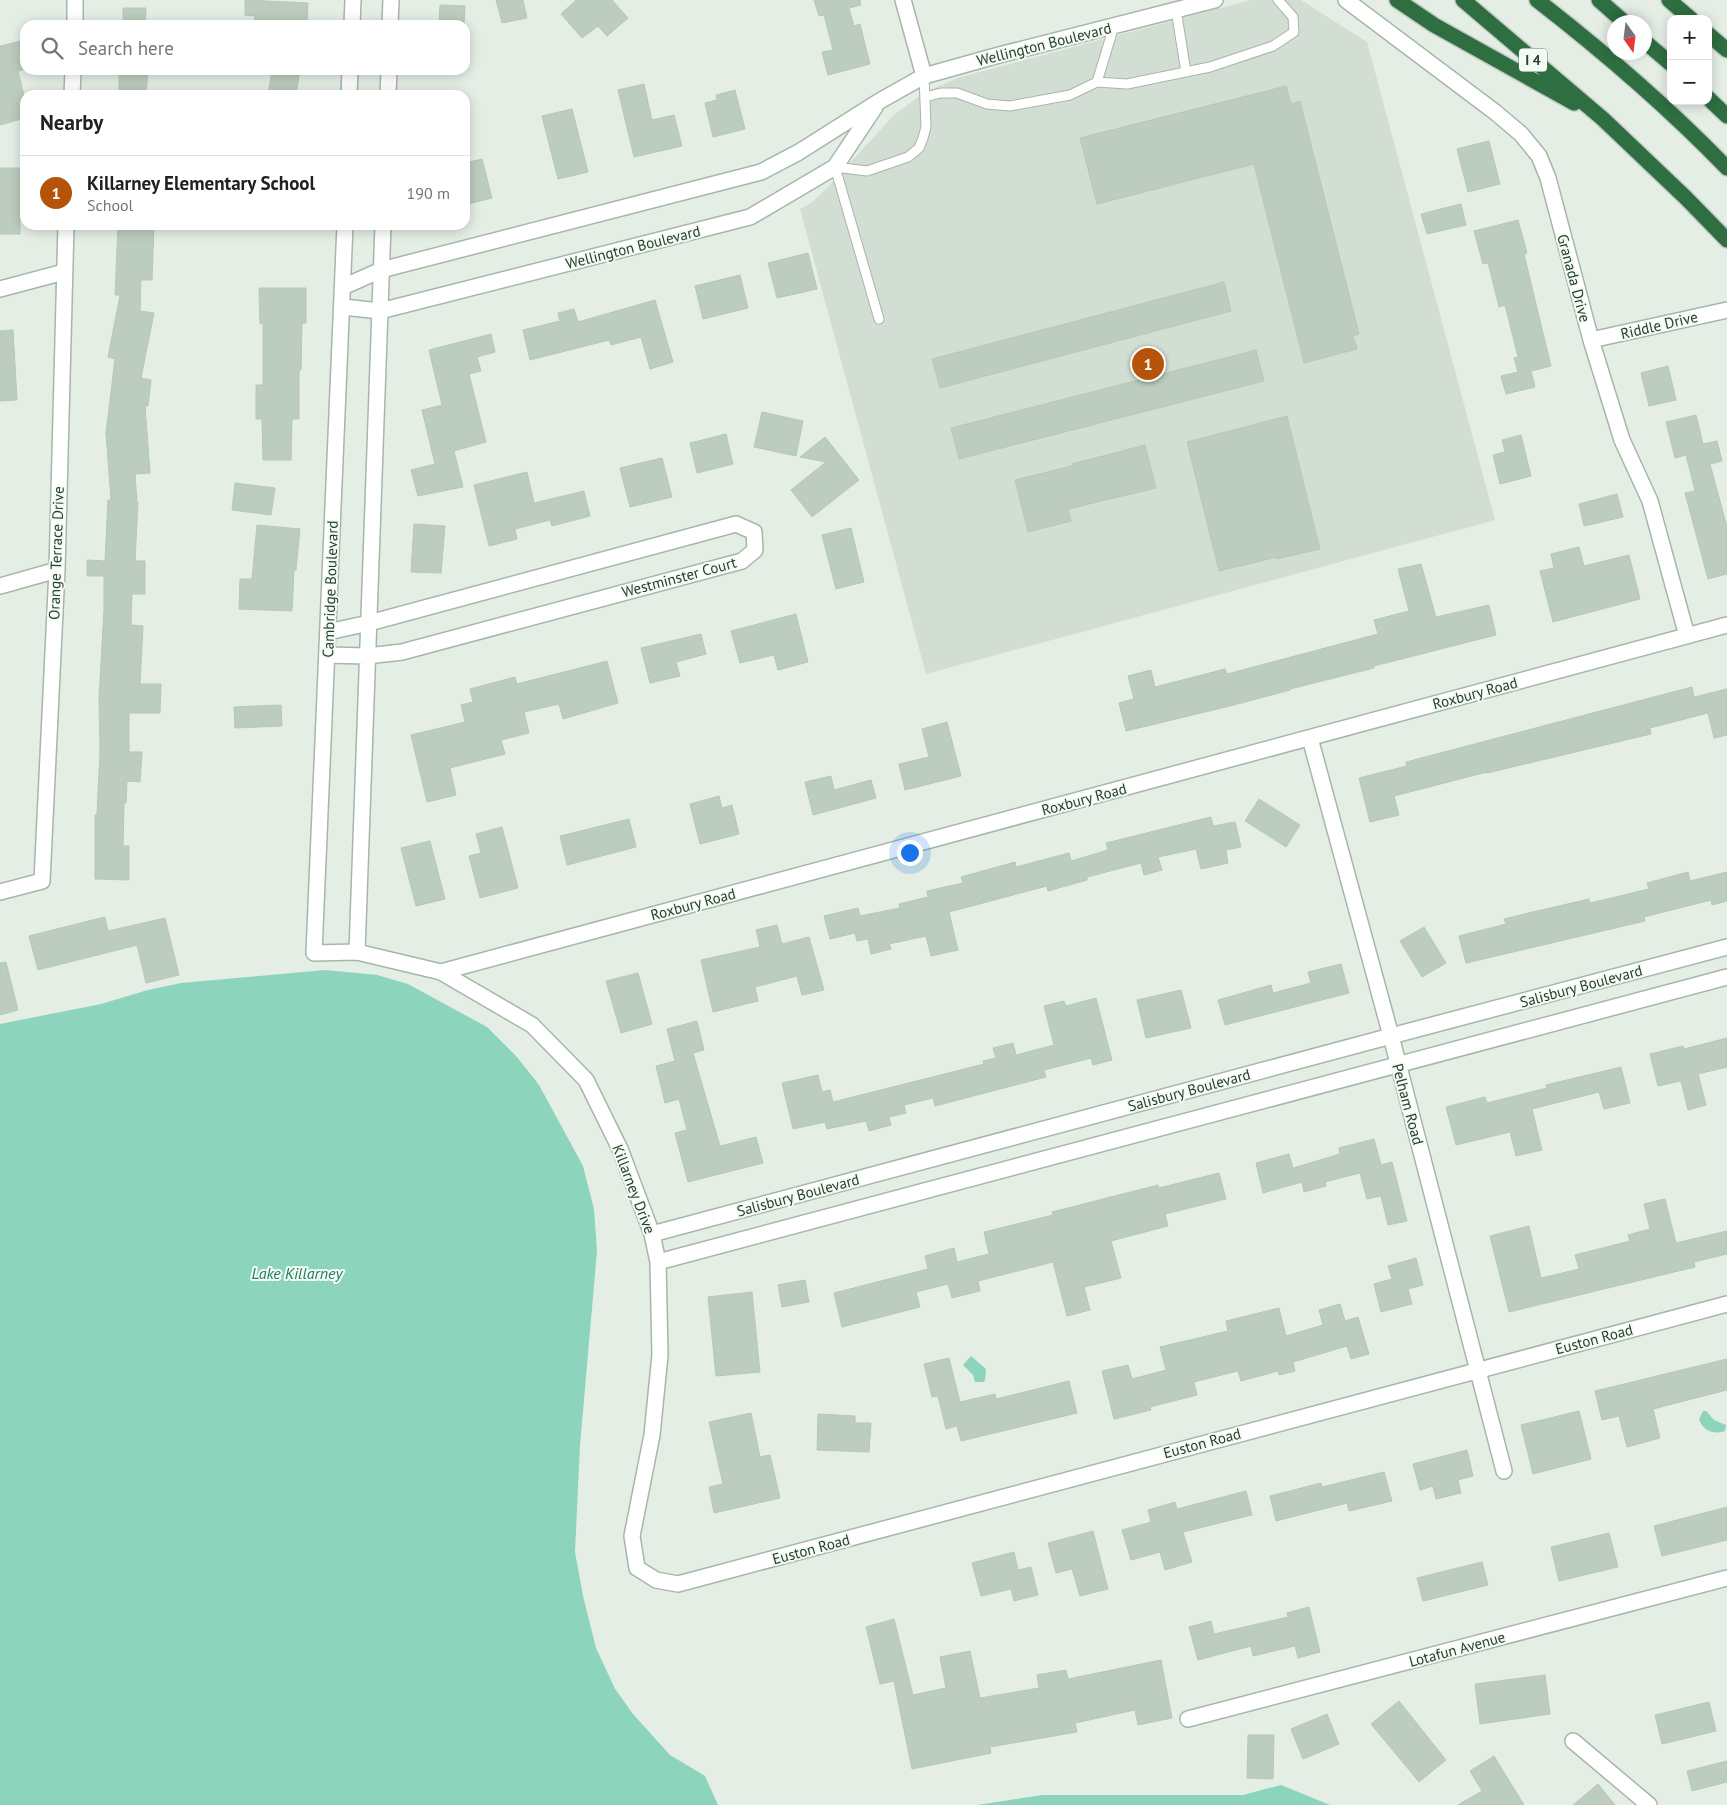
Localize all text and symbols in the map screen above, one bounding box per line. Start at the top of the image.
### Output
north arrow [1607,15,1652,60]
map controls [1667,15,1712,105]
button: + [1667,15,1712,60]
street label: Wellington Boulevard [975,18,1113,70]
search box [20,20,470,75]
icon: search [38,34,66,62]
text: Search here [78,36,174,60]
road number: I 4 [1519,48,1547,72]
button: − [1667,60,1712,105]
text: Nearby [40,109,103,136]
text: Killarney Elementary School [87,171,315,195]
text: 1 [51,183,61,203]
text: 190 m [407,183,450,203]
text: School [87,195,133,215]
street label: Wellington Boulevard [564,221,702,273]
street label: Granada Drive [1553,232,1595,324]
street label: Riddle Drive [1619,307,1699,343]
pin: 1 [1132,345,1164,383]
street label: Orange Terrace Drive [44,486,68,620]
street label: Cambridge Boulevard [318,520,342,658]
street label: Westminster Court [620,553,738,601]
street label: Roxbury Road [1430,673,1520,713]
street label: Roxbury Road [1039,779,1129,819]
your location [897,840,923,866]
street label: Roxbury Road [648,884,738,924]
street label: Salisbury Boulevard [1518,960,1644,1012]
street label: Pelham Road [1388,1061,1428,1147]
street label: Salisbury Boulevard [1126,1064,1252,1116]
street label: Killarney Drive [608,1142,660,1236]
street label: Salisbury Boulevard [735,1169,861,1221]
water label: Lake Killarney [251,1263,343,1283]
street label: Euston Road [1553,1320,1635,1358]
street label: Euston Road [1161,1424,1243,1462]
street label: Euston Road [770,1530,852,1568]
street label: Lotafun Avenue [1407,1627,1507,1671]

